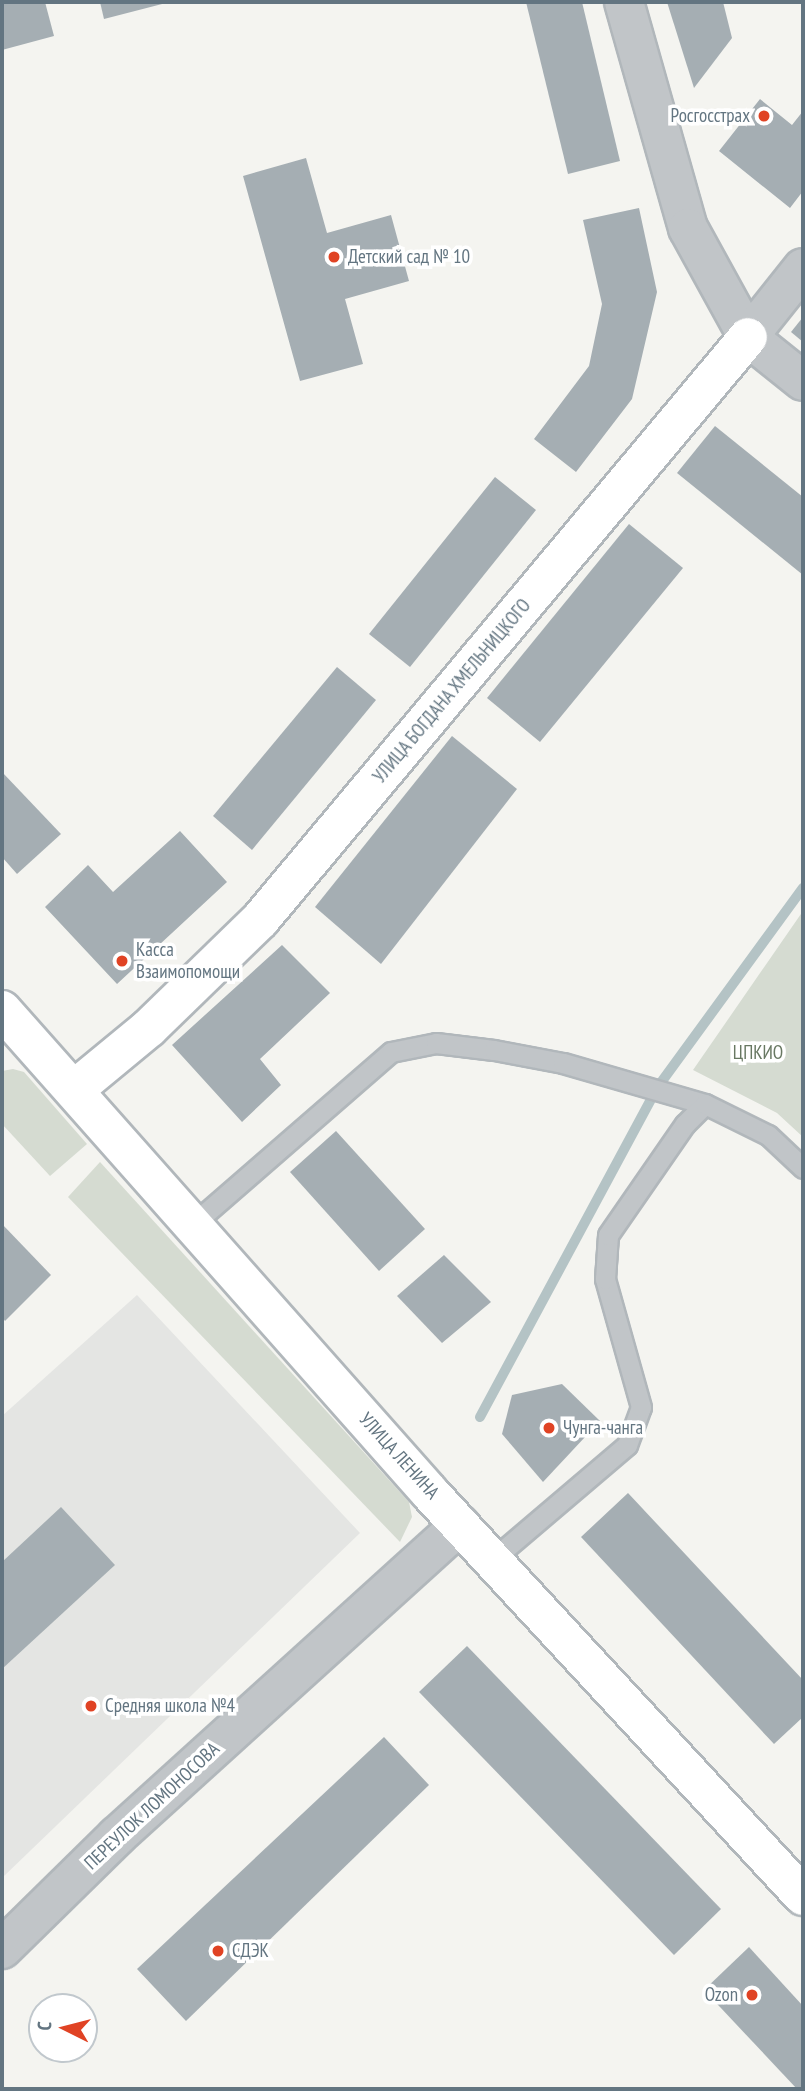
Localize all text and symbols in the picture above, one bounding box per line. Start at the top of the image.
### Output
place label: Росгосстрах [671,105,750,127]
marker: Росгосстрах [756,108,772,124]
place label: Детский сад № 10 [348,246,470,268]
marker: Детский сад № 10 [326,249,342,265]
street label: УЛИЦА БОГДАНА ХМЕЛЬНИЦКОГО [368,594,536,788]
place label: Касса Взаимопомощи [136,939,240,983]
marker: Касса Взаимопомощи [114,953,130,969]
park label: ЦПКИО [733,1042,783,1064]
street label: УЛИЦА ЛЕНИНА [354,1408,444,1504]
place label: Чунга-чанга [563,1417,643,1439]
marker: Чунга-чанга [541,1420,557,1436]
place label: Средняя школа №4 [105,1695,235,1717]
marker: Средняя школа №4 [83,1698,99,1714]
street label: ПЕРЕУЛОК ЛОМОНОСОВА [80,1738,224,1874]
place label: СДЭК [232,1940,269,1962]
marker: СДЭК [210,1943,226,1959]
place label: Ozon [705,1984,738,2006]
marker: Ozon [744,1987,760,2003]
north arrow [28,1993,98,2063]
text: С [32,2020,56,2032]

